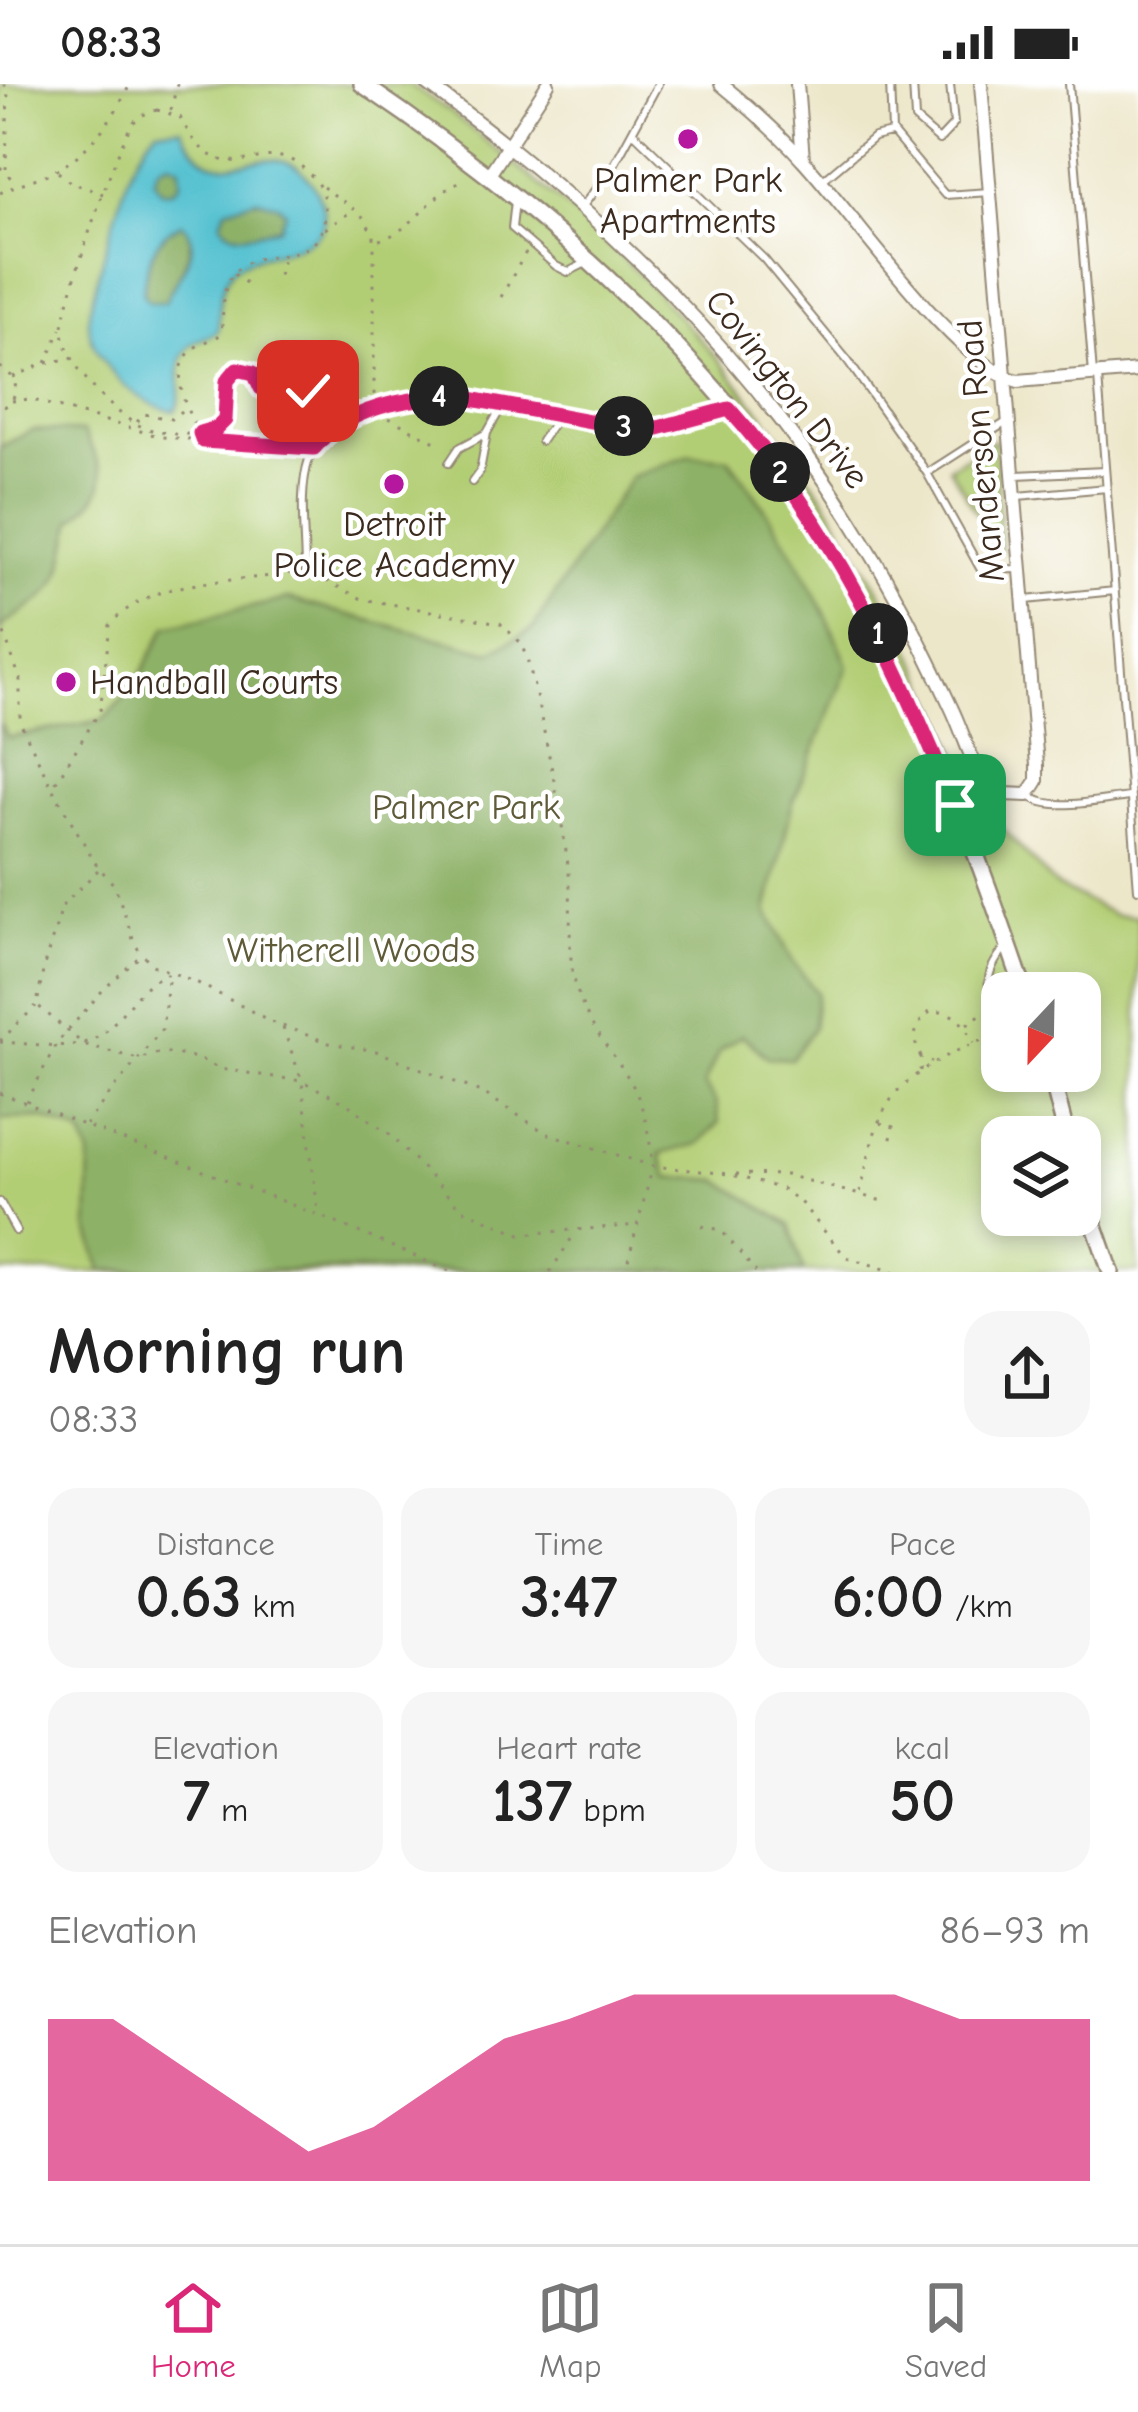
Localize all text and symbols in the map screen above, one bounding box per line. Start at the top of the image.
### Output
text: 08:33 [60,16,162,68]
marker: Palmer Park Apartments [675,126,701,152]
place label: Palmer Park Apartments [594,160,783,242]
street label: Covington Drive [697,282,877,496]
street label: Manderson Road [949,318,1013,584]
pin [257,340,359,442]
icon: check [275,358,341,424]
pin: 4 [409,366,469,426]
text: 4 [431,377,447,415]
pin: 3 [594,396,654,456]
text: 3 [616,407,632,445]
pin: 2 [750,442,810,502]
text: 2 [772,453,788,491]
marker: Detroit Police Academy [381,471,407,497]
place label: Detroit Police Academy [274,504,515,586]
pin: 1 [848,603,908,663]
text: 1 [872,614,884,652]
place label: Handball Courts [90,662,338,703]
marker: Handball Courts [53,669,79,695]
pin [904,754,1006,856]
icon: arrive [922,772,988,838]
park label: Palmer Park [372,787,561,828]
park label: Witherell Woods [227,930,475,971]
north arrow [981,972,1101,1092]
map controls [981,972,1101,1236]
button: layers [981,1116,1101,1236]
button: share [964,1311,1090,1437]
text: Morning run [48,1314,406,1390]
text: 08:33 [48,1397,138,1442]
text: Distance [157,1525,275,1563]
text: Time [535,1525,603,1563]
text: Pace [889,1525,956,1563]
text: 0.63 [135,1563,242,1632]
text: 3:47 [520,1563,618,1632]
text: 6:00 [832,1563,944,1632]
text: km [242,1587,296,1625]
text: /km [944,1587,1013,1625]
text: Elevation [152,1729,279,1767]
text: Heart rate [496,1729,642,1767]
text: kcal [895,1729,950,1767]
text: 7 [183,1767,210,1836]
text: 137 [492,1767,572,1836]
text: 50 [889,1767,955,1836]
text: m [210,1791,248,1829]
text: bpm [572,1791,646,1829]
text: Elevation [48,1908,197,1953]
text: 86–93 m [940,1908,1090,1953]
tab: Home [151,2275,236,2385]
tab: Map [537,2275,603,2385]
tab: Saved [905,2275,987,2385]

